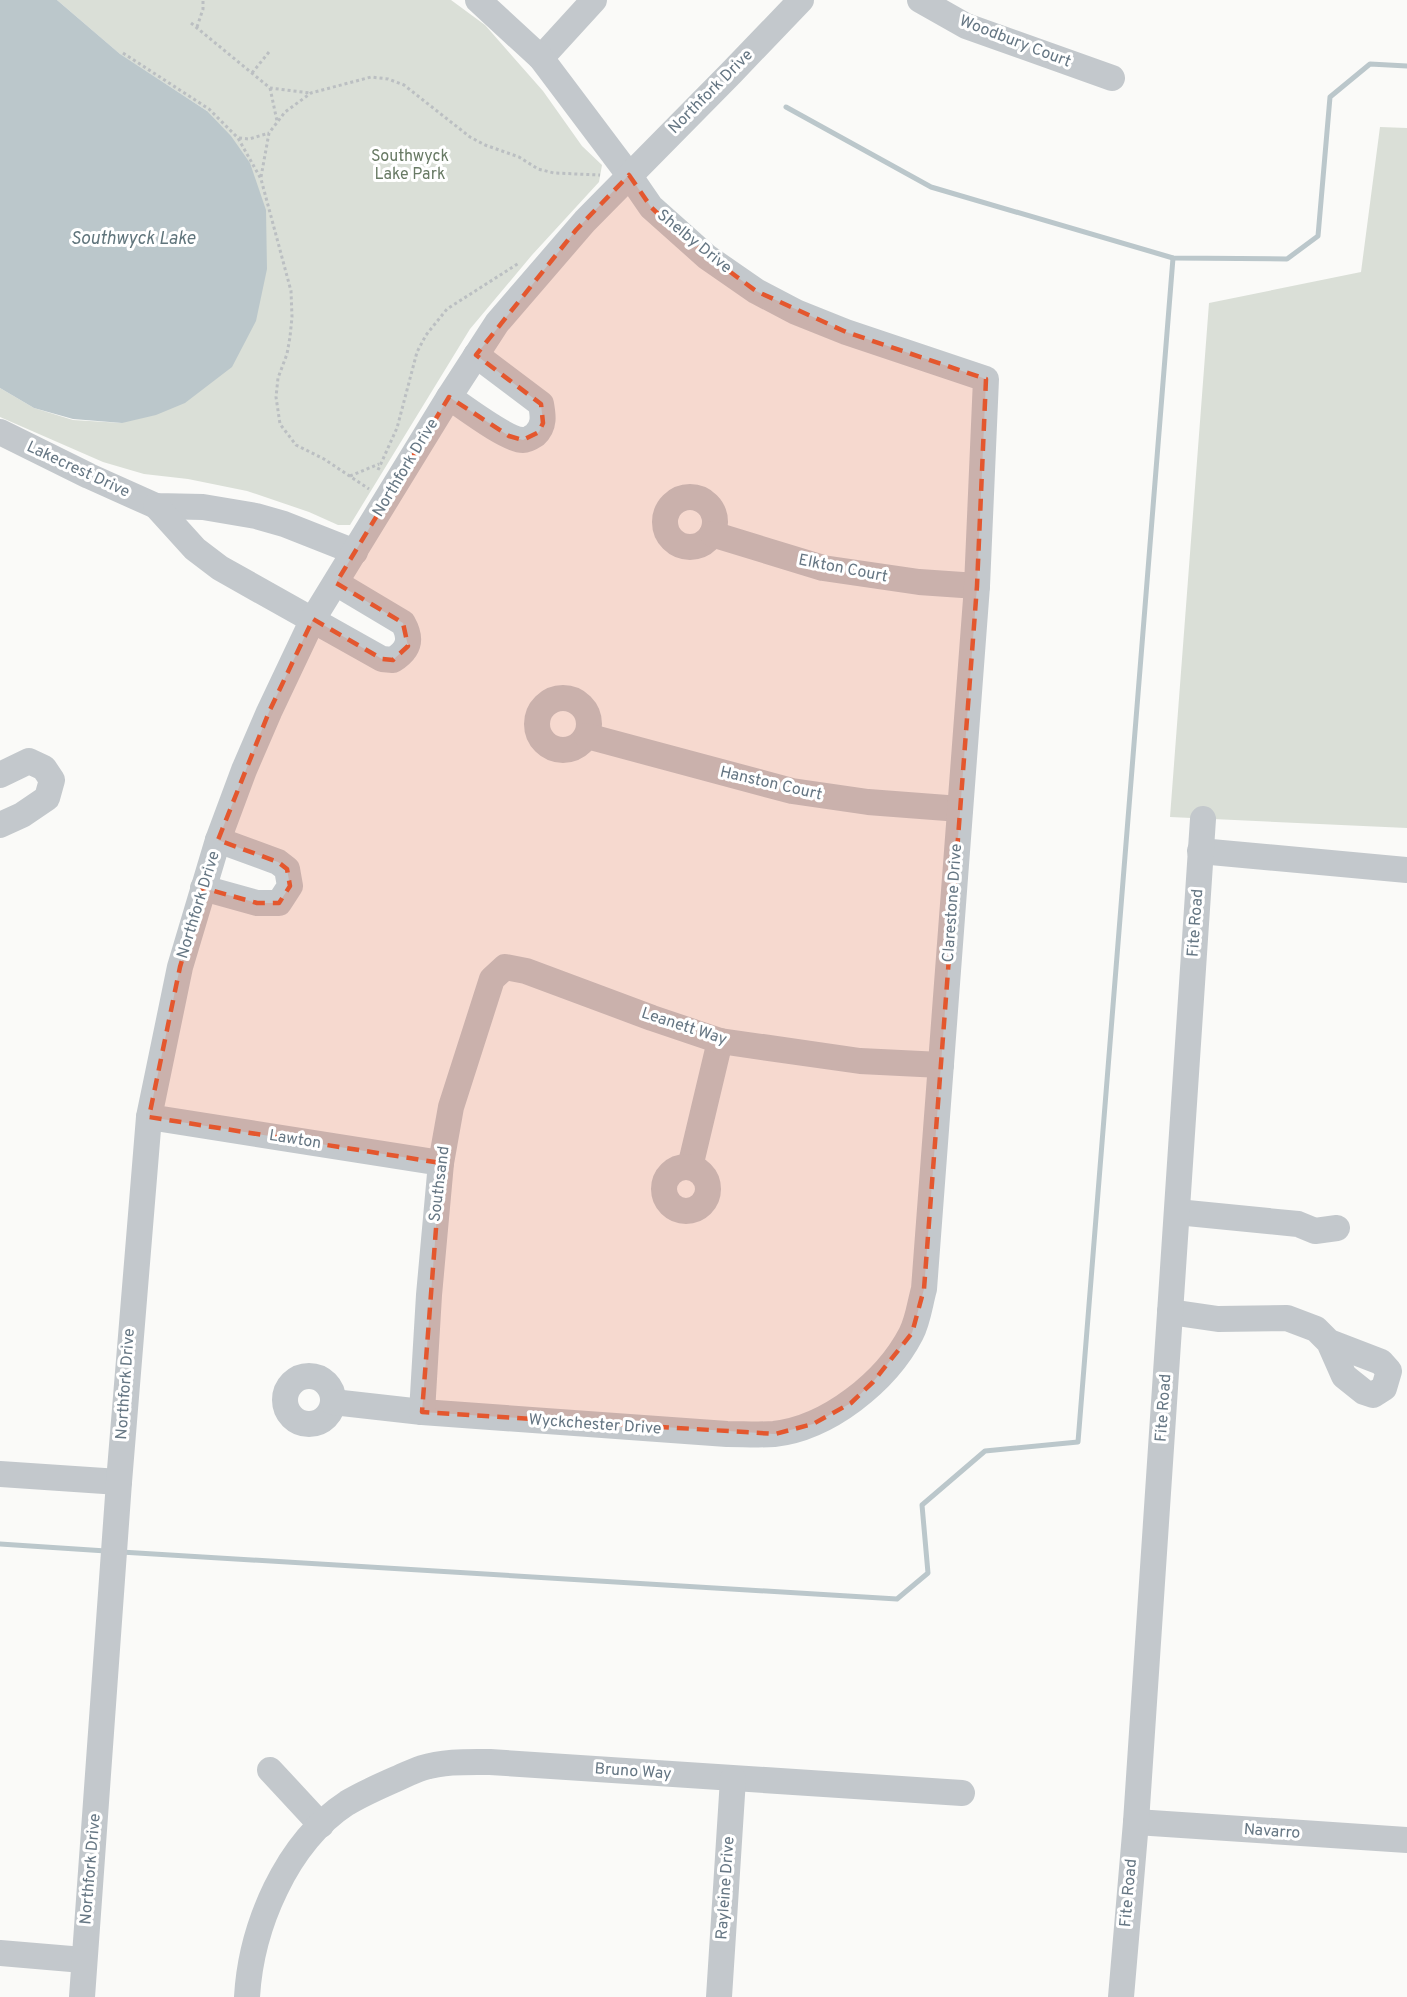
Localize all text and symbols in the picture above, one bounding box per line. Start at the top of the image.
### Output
street label: Woodbury Court [956,11,1074,73]
street label: Northfork Drive [665,46,757,138]
park label: Southwyck Lake Park [371,147,449,185]
street label: Shelby Drive [652,206,736,278]
water label: Southwyck Lake [71,228,196,251]
street label: Northfork Drive [369,415,443,521]
street label: Lakecrest Drive [23,437,133,503]
street label: Elkton Court [797,551,889,587]
street label: Hanston Court [718,763,824,805]
street label: Clarestone Drive [939,843,967,963]
street label: Northfork Drive [173,849,225,961]
street label: Fite Road [1184,888,1208,958]
street label: Leanett Way [639,1004,729,1050]
street label: Lawton [267,1126,323,1154]
street label: Southsand [425,1145,455,1223]
street label: Northfork Drive [112,1328,140,1440]
street label: Fite Road [1152,1373,1176,1443]
street label: Wyckchester Drive [528,1410,662,1440]
street label: Bruno Way [594,1759,672,1785]
street label: Northfork Drive [76,1813,106,1925]
street label: Navarro [1243,1820,1301,1844]
street label: Rayleine Drive [712,1836,740,1940]
street label: Fite Road [1116,1858,1142,1928]

